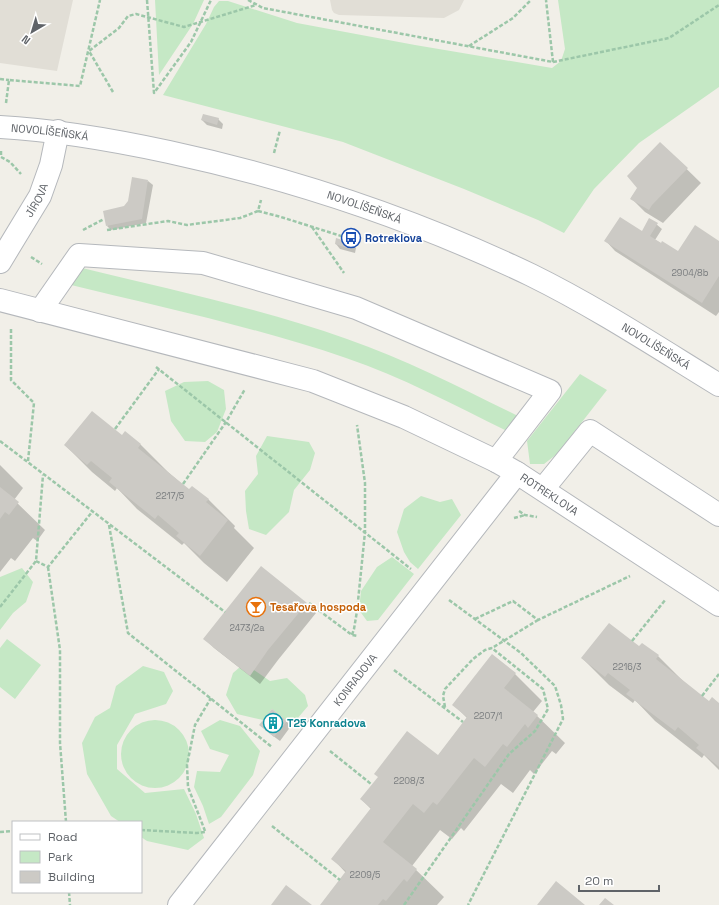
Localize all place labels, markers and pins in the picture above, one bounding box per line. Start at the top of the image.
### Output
bus stop icon: Rotreklova [340,227,362,249]
place label: Rotreklova [365,231,423,245]
bar icon: Tesařova hospoda [245,596,267,618]
place label: Tesařova hospoda [270,600,367,614]
building icon: T25 Konradova [262,712,284,734]
place label: T25 Konradova [287,716,367,730]

